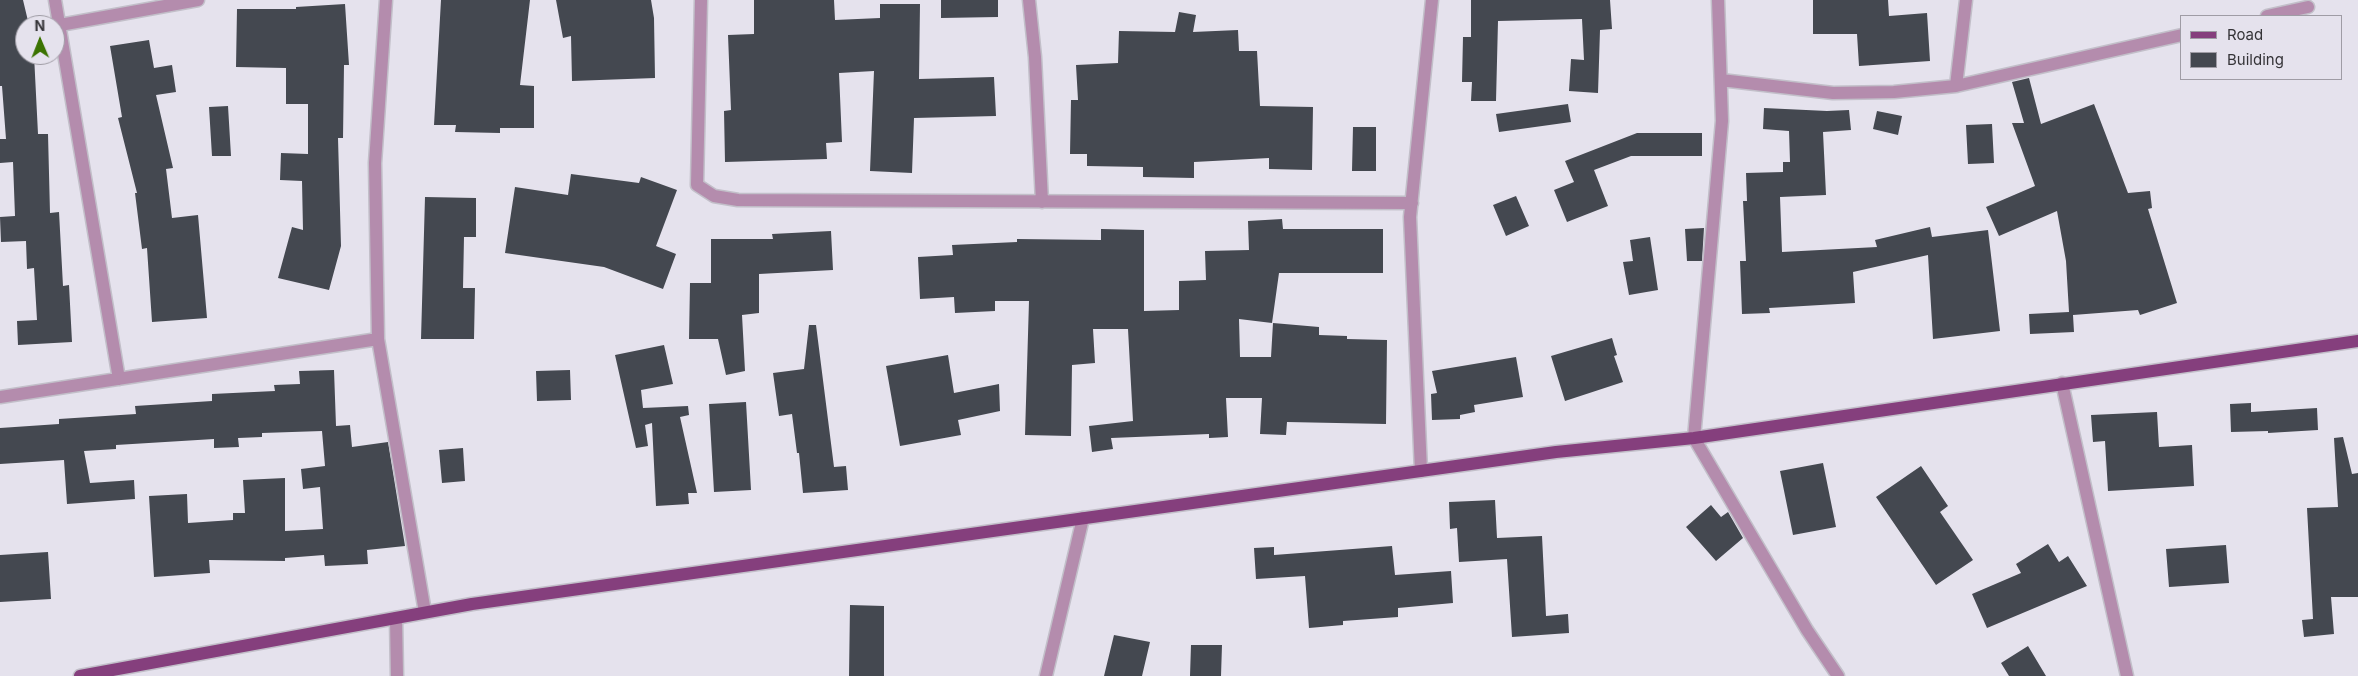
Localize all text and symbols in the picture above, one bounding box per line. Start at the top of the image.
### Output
north arrow [15,15,65,65]
legend [2180,15,2343,80]
text: N [34,17,45,34]
text: Road [2227,25,2263,44]
text: Building [2227,50,2284,69]

